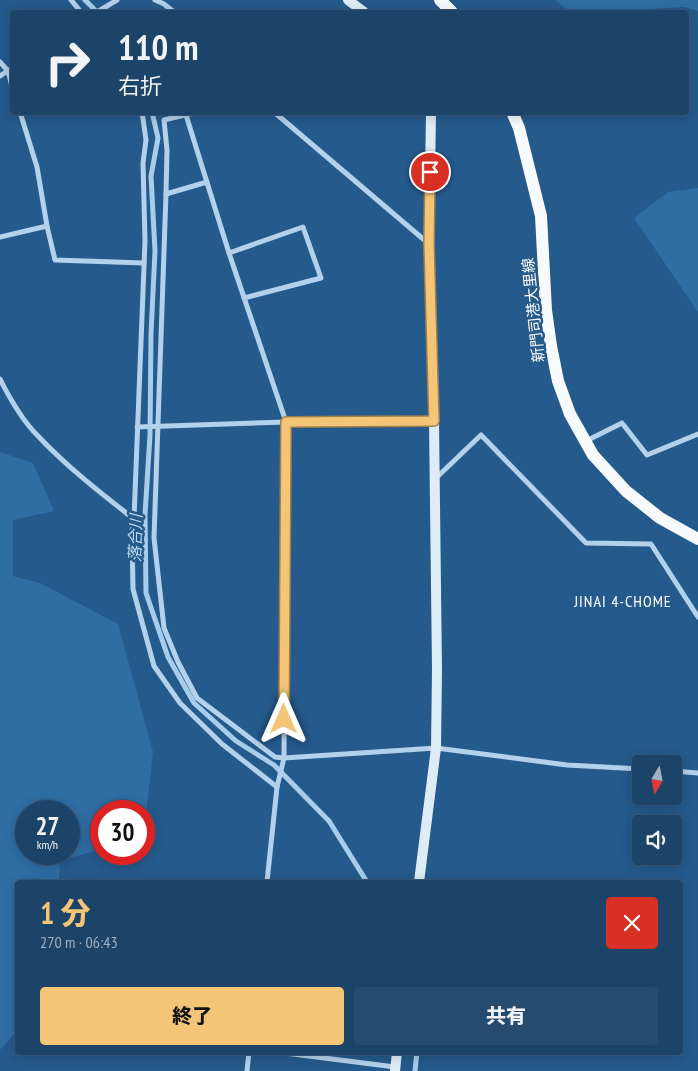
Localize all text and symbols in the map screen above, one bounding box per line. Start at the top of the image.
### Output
text: 110 m [118,24,199,70]
icon: right [35,30,100,95]
text: 右折 [118,72,162,100]
pin [409,151,451,193]
icon: arrive [416,158,444,186]
street label: 新門司港大里線 [518,257,548,363]
water label: 落合川 [124,512,146,562]
district label: JINAI 4-CHOME [573,591,672,611]
position arrow [257,692,309,744]
north arrow [632,755,682,805]
map controls [632,755,682,865]
speed limit sign: 30 [90,800,155,865]
text: 27 [36,810,59,842]
button: sound [632,815,682,865]
text: km/h [37,837,58,852]
text: 1 分 [40,893,91,932]
button: close [606,897,658,949]
text: 270 m · 06:43 [40,932,118,952]
button: 終了 [40,987,344,1045]
button: 共有 [354,987,658,1045]

